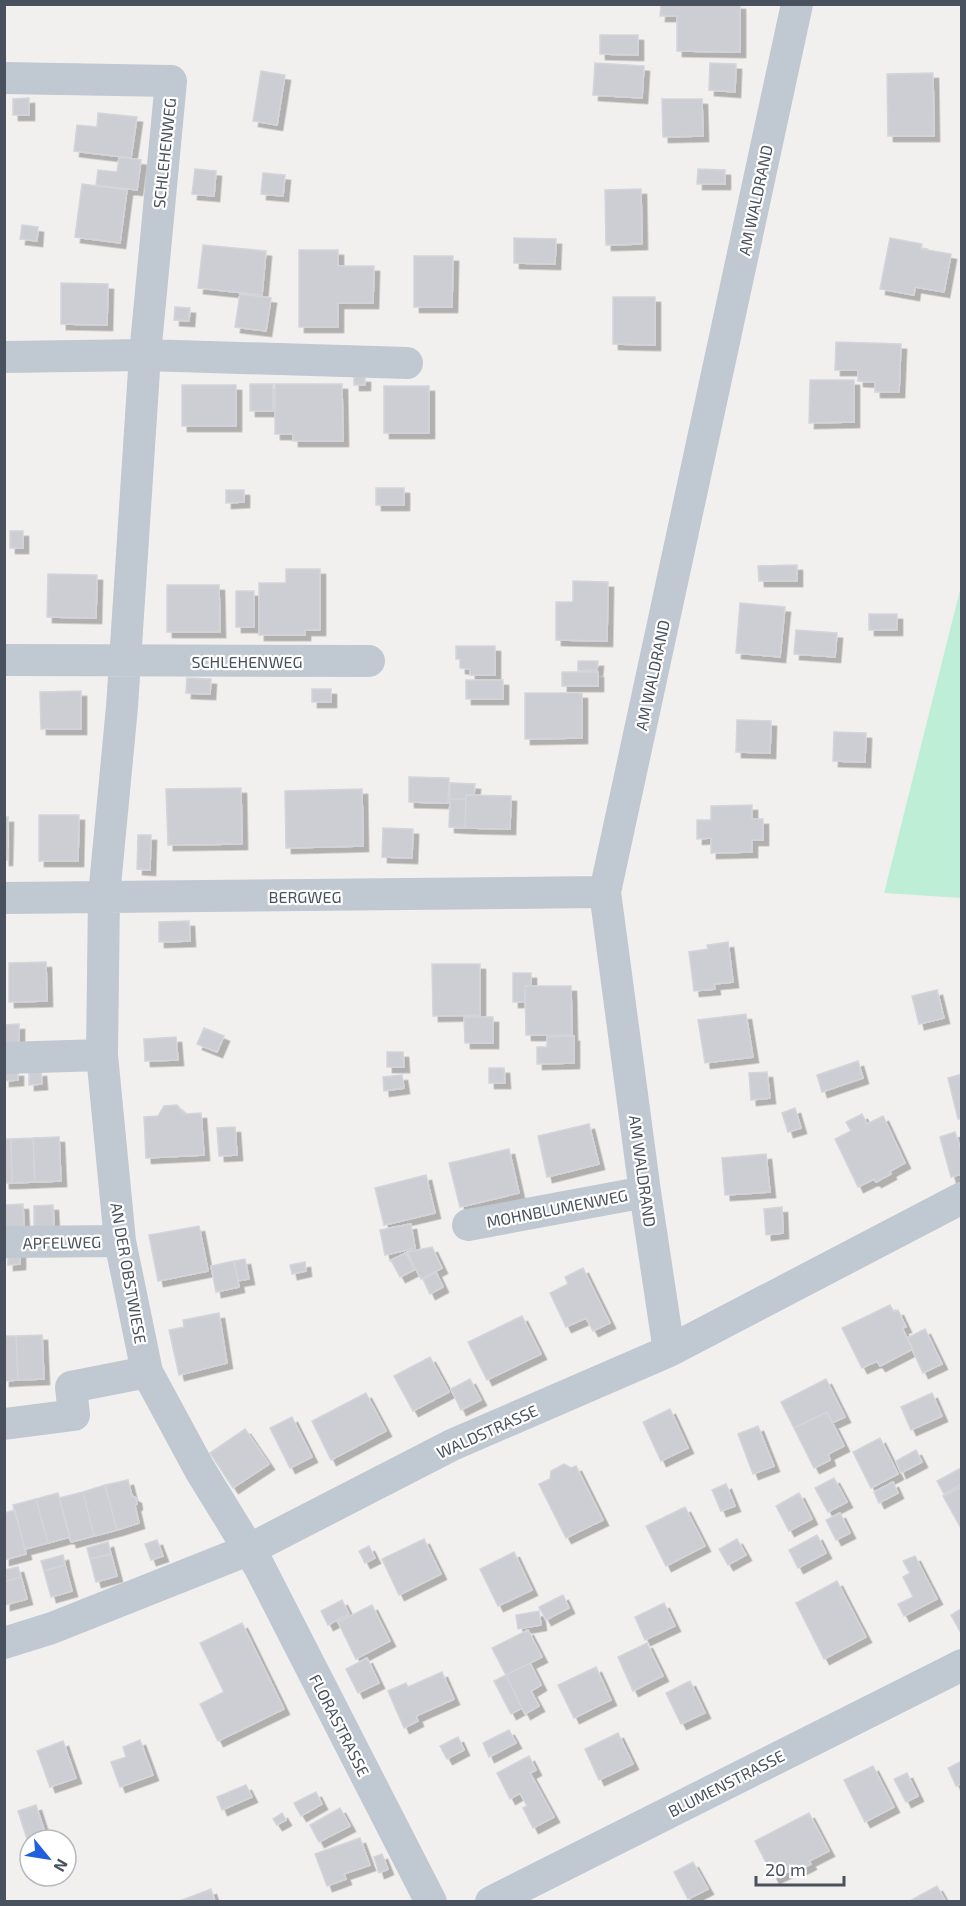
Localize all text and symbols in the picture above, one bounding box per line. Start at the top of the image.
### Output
street label: SCHLEHENWEG [149,97,179,209]
street label: AM WALDRAND [734,143,776,257]
street label: AM WALDRAND [631,618,673,732]
street label: SCHLEHENWEG [192,652,302,671]
street label: BERGWEG [269,887,341,906]
street label: AM WALDRAND [626,1114,660,1228]
street label: MOHNBLUMENWEG [485,1185,629,1231]
street label: AN DER OBSTWIESE [107,1201,151,1345]
street label: APFELWEG [23,1232,101,1252]
street label: WALDSTRASSE [434,1400,541,1462]
street label: FLORASTRASSE [306,1671,374,1779]
street label: BLUMENSTRASSE [665,1746,787,1820]
north arrow [18,1828,78,1888]
scale bar [756,1849,844,1887]
text: N [50,1856,73,1876]
text: 20 m [765,1858,806,1880]

